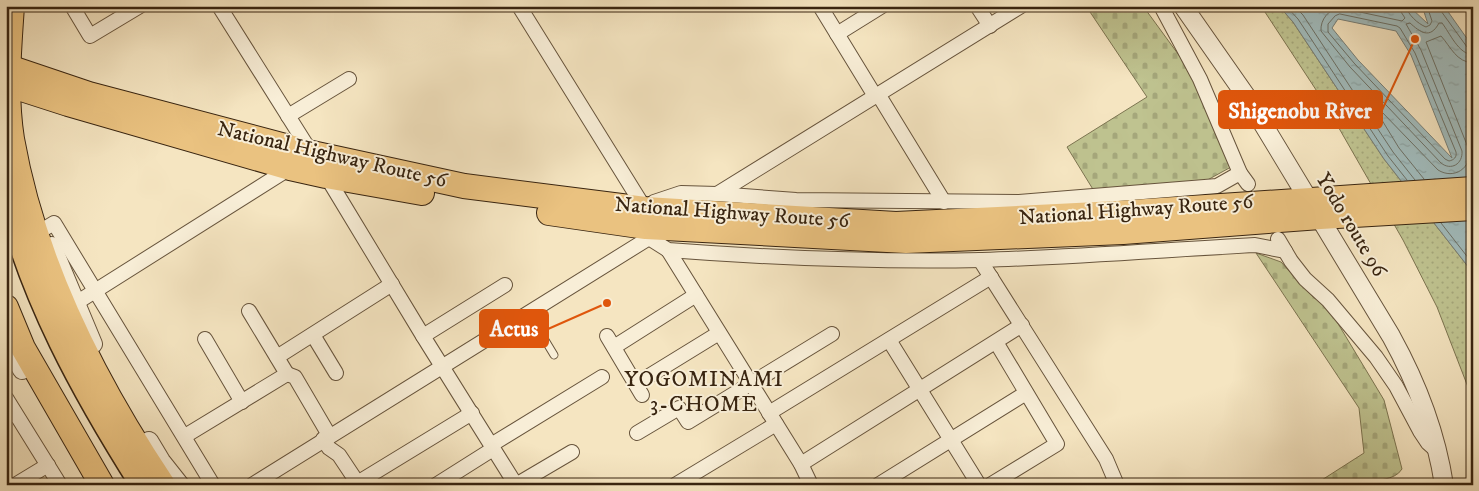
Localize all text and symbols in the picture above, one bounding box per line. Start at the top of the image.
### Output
callout: Shigenobu River [1219,91,1382,128]
text: Shigenobu River [1228,98,1373,125]
street label: National Highway Route 56 [215,116,450,194]
street label: Yodo route 96 [1310,168,1393,283]
street label: National Highway Route 56 [1018,189,1255,231]
street label: National Highway Route 56 [614,192,851,234]
callout: Actus [480,310,548,347]
text: Actus [489,316,539,343]
district label: YOGOMINAMI 3-CHOME [624,366,784,418]

